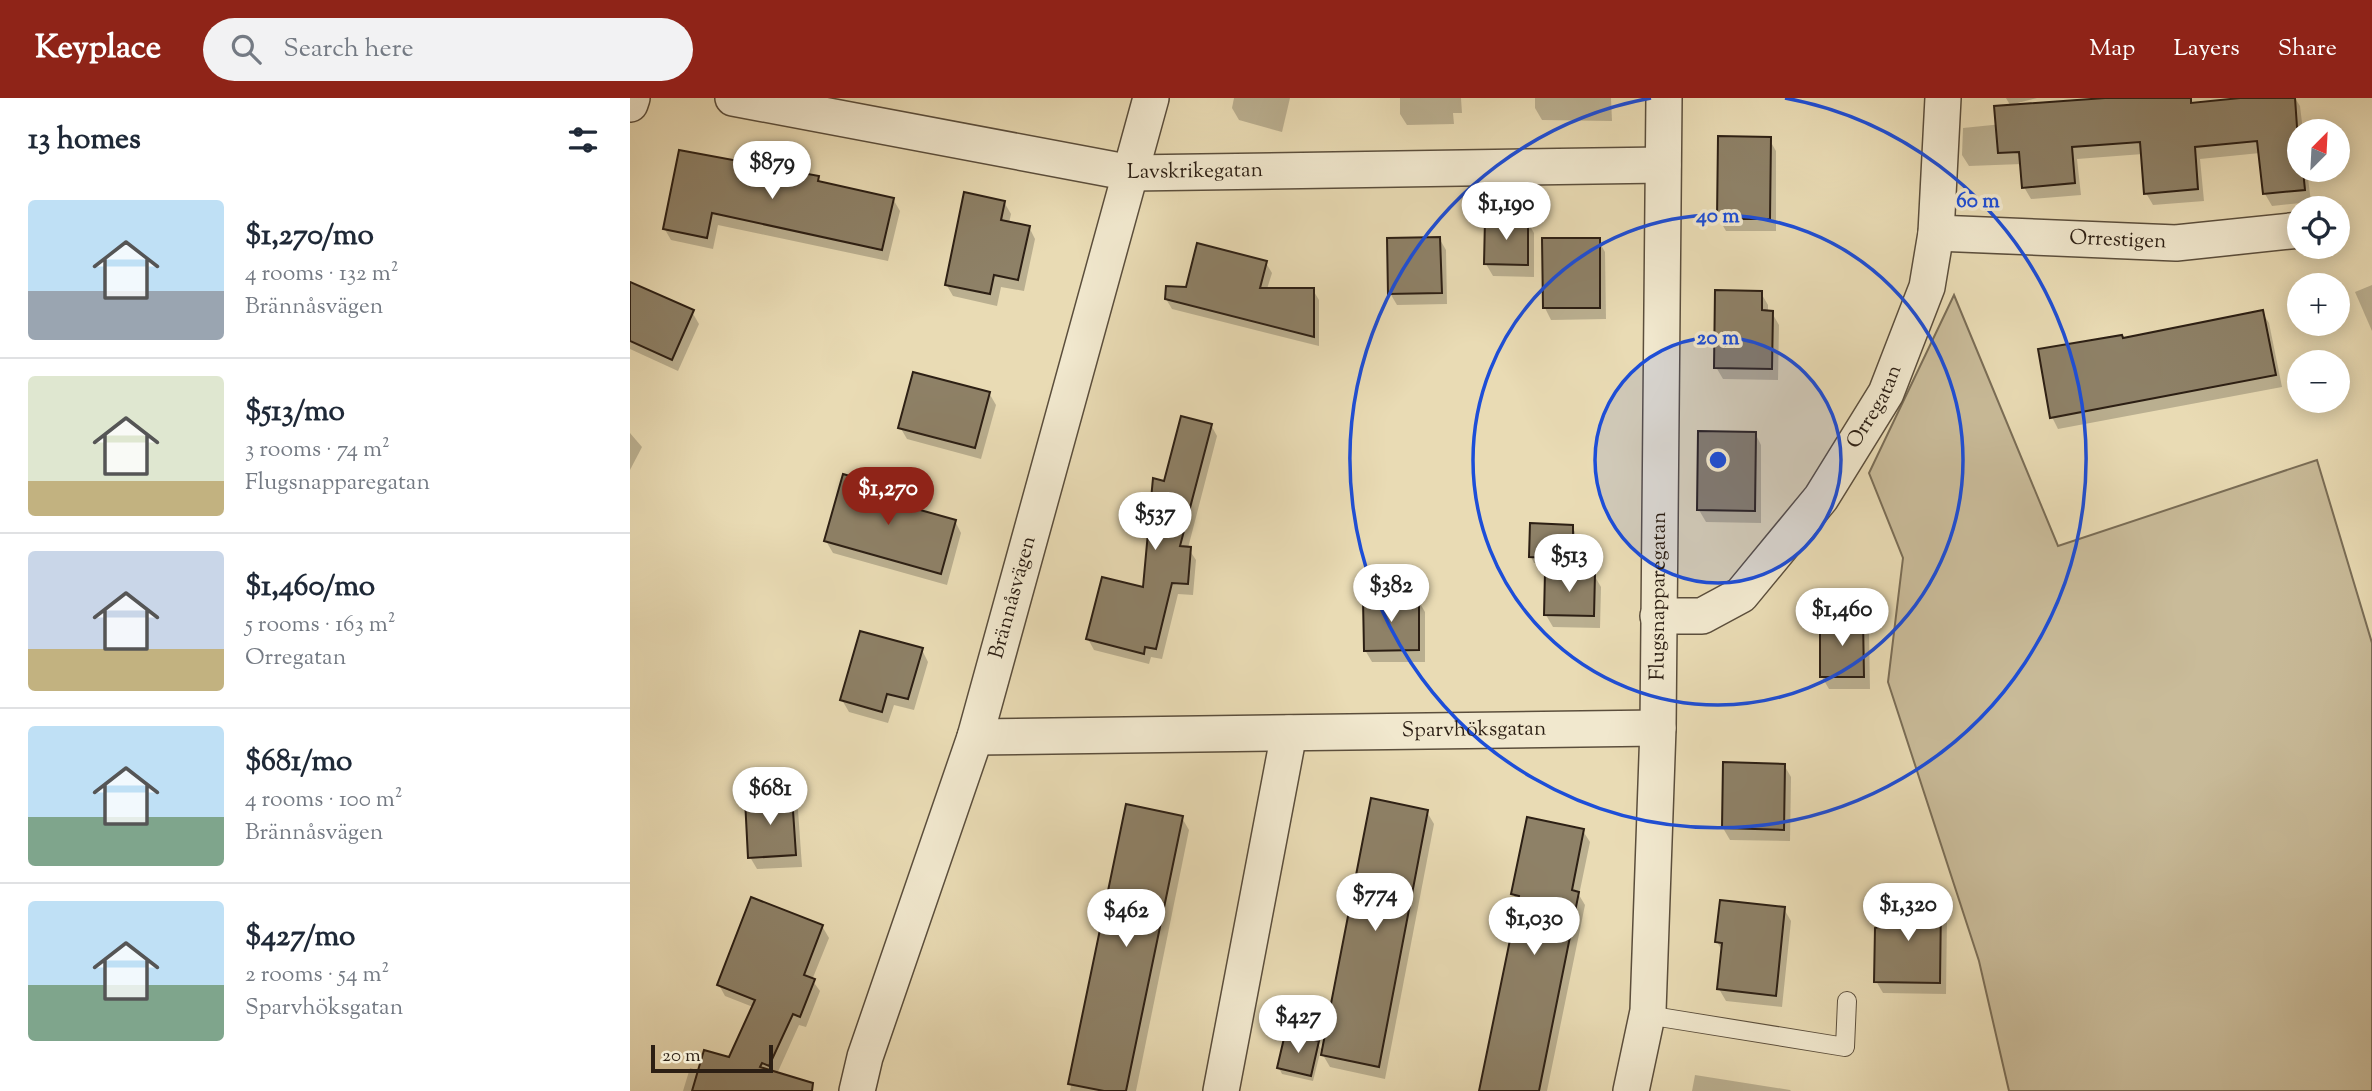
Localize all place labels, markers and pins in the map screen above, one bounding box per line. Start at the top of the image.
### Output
pin: $879 [731,141,813,201]
pin: $1,190 [1449,183,1563,242]
centre of rings [1706,448,1730,472]
pin: $1,270 [831,468,945,527]
pin: $537 [1114,492,1196,552]
pin: $513 [1528,534,1610,594]
pin: $382 [1350,564,1432,624]
pin: $1,460 [1785,588,1899,648]
pin: $681 [729,768,811,827]
pin: $774 [1334,874,1416,933]
pin: $1,320 [1851,884,1965,943]
pin: $462 [1085,890,1167,949]
pin: $1,030 [1477,898,1591,957]
pin: $427 [1257,996,1339,1055]

